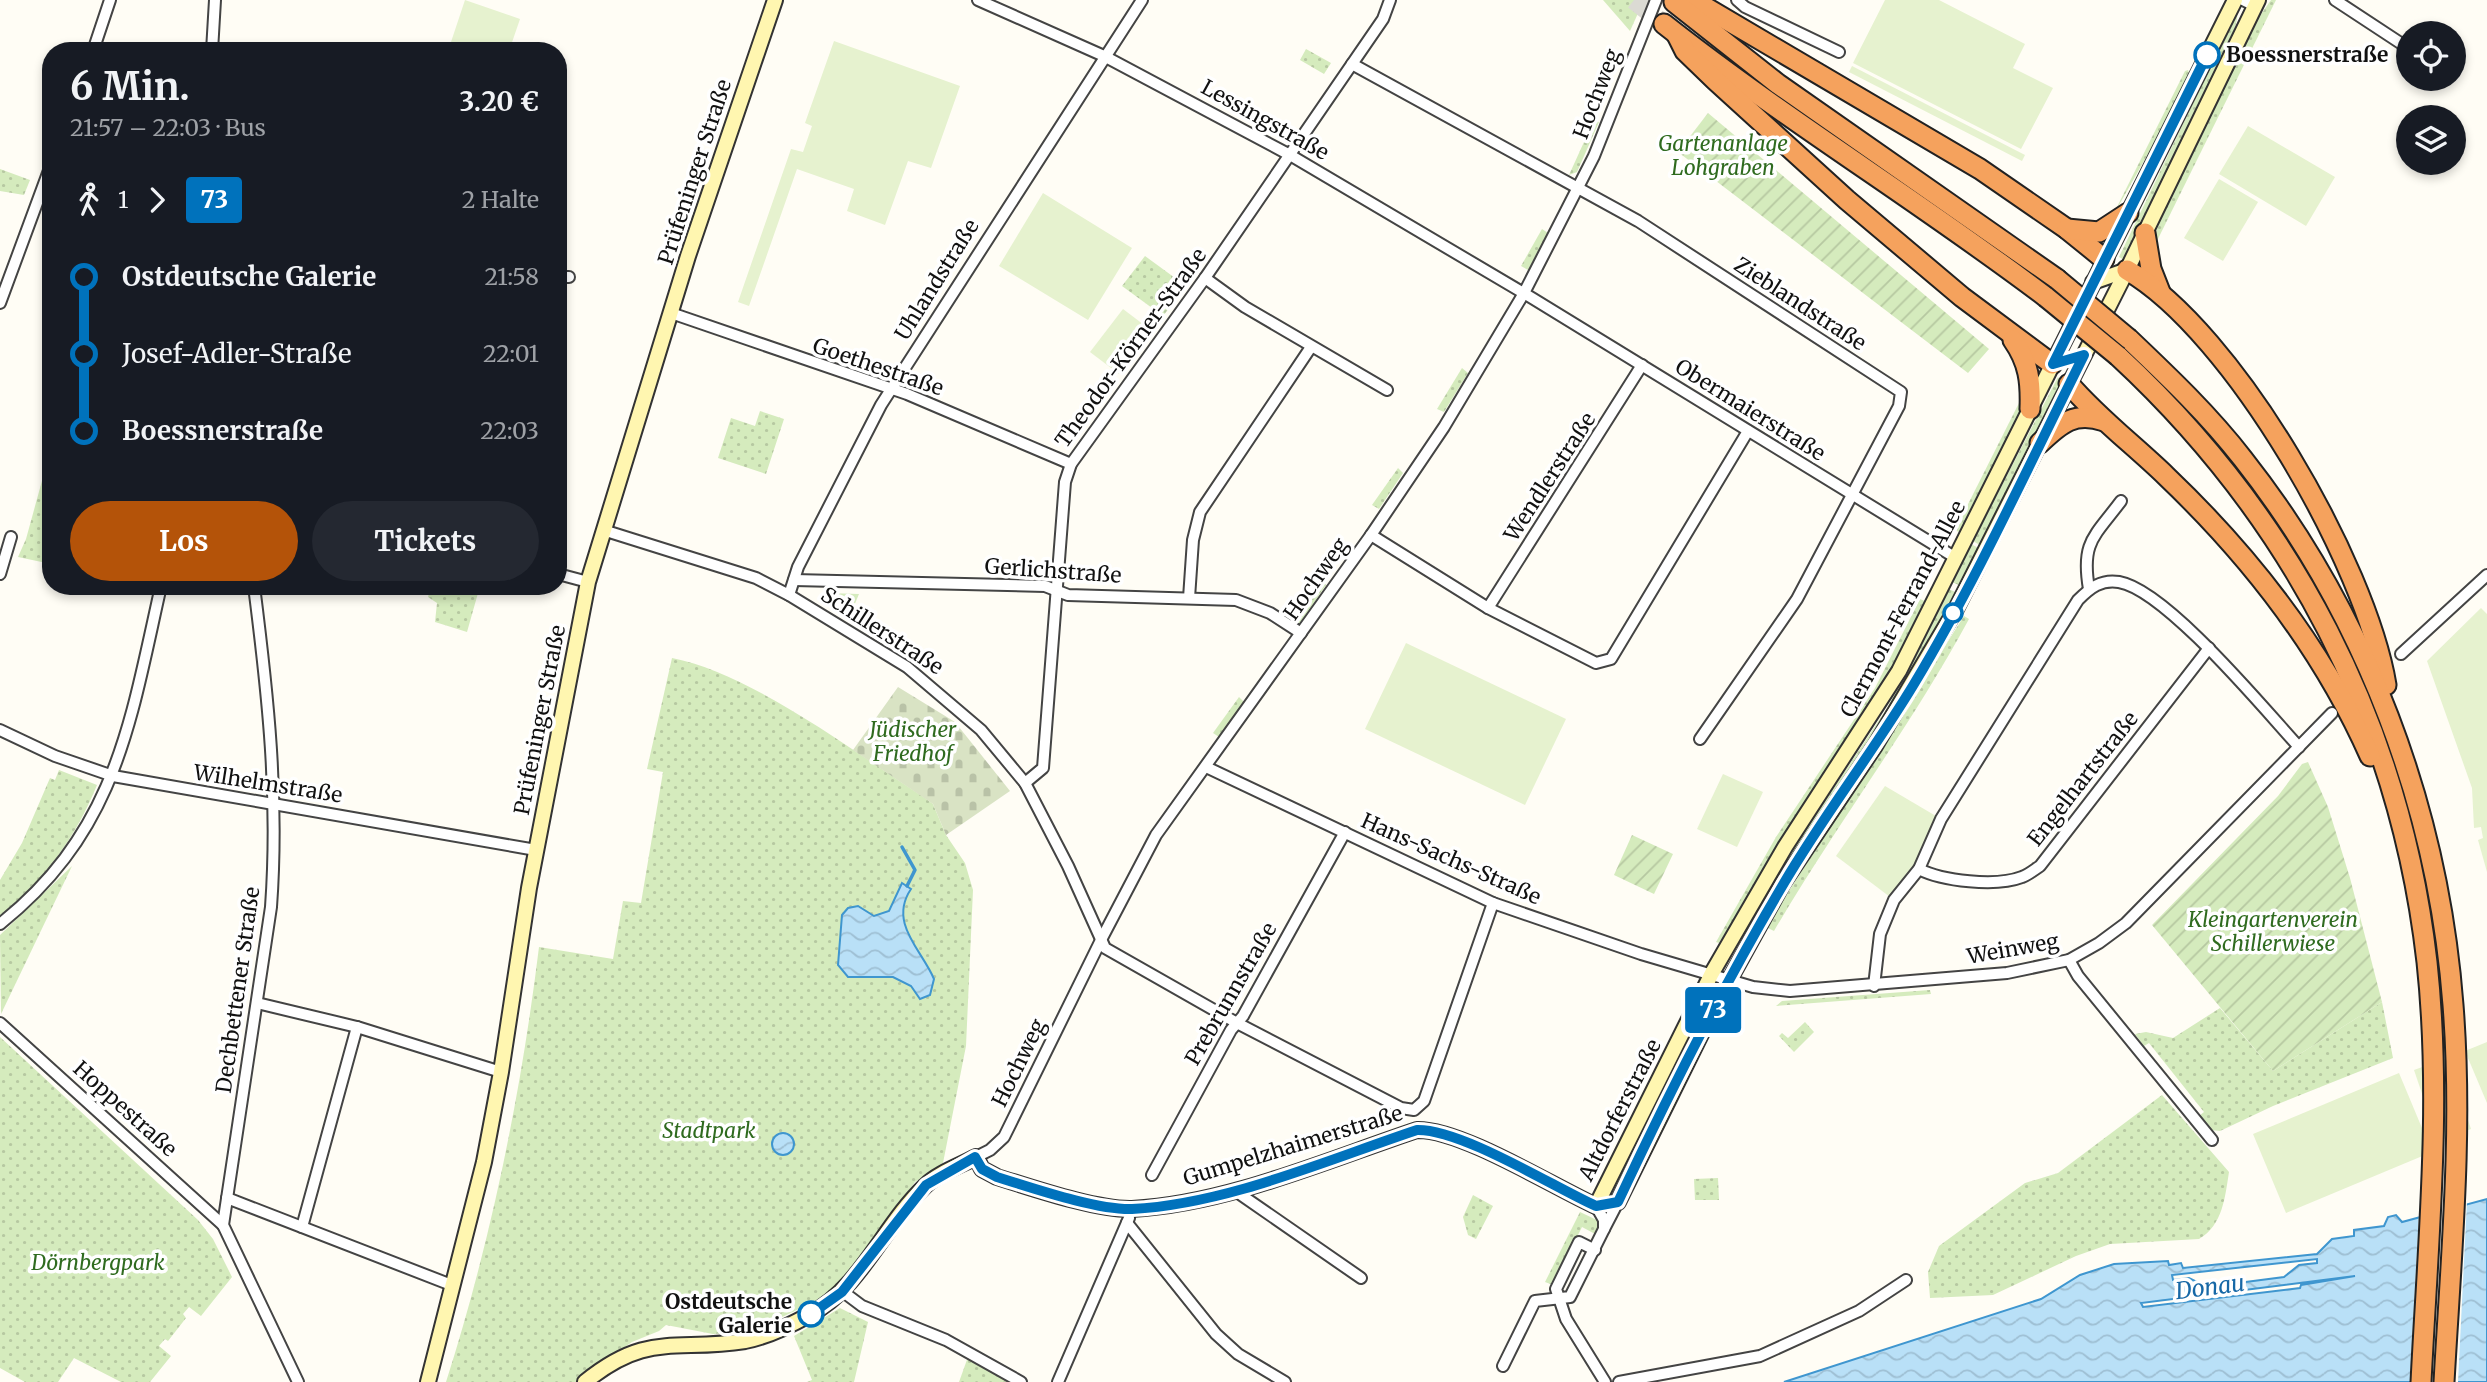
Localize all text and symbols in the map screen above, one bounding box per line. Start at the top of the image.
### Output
map controls [2396,21,2466,175]
button: locate [2396,21,2466,91]
place label: Boessnerstraße [2226,41,2388,68]
marker: Boessnerstraße [2194,42,2220,68]
street label: Hochweg [1567,45,1626,143]
text: 6 Min. [70,63,190,110]
street label: Lessingstraße [1197,73,1334,166]
street label: Prüfeninger Straße [652,76,737,268]
text: 3.20 € [459,85,539,118]
button: layers [2396,105,2466,175]
text: 21:57 – 22:03 · Bus [70,113,266,142]
park label: Gartenanlage Lohgraben [1658,130,1788,181]
icon: walk [70,181,108,219]
icon: forward [138,181,176,219]
text: 73 [200,184,228,215]
text: 1 [118,185,128,214]
text: 2 Halte [462,185,539,214]
street label: Uhlandstraße [889,214,985,345]
street label: Theodor-Körner-Straße [1049,243,1212,453]
street label: Zieblandstraße [1729,251,1871,356]
text: Ostdeutsche Galerie [122,260,376,293]
text: 21:58 [484,262,539,291]
street label: Goethestraße [809,332,947,402]
text: Josef-Adler-Straße [122,337,352,370]
text: 22:01 [483,339,539,368]
street label: Obermaierstraße [1670,353,1830,467]
street label: Wendlerstraße [1497,407,1601,547]
text: Boessnerstraße [122,414,323,447]
text: 22:03 [480,416,539,445]
street label: Clermont-Ferrand-Allee [1834,496,1971,722]
button: Los [70,501,298,581]
button: Tickets [312,501,539,581]
street label: Hochweg [1277,532,1354,625]
street label: Gerlichstraße [984,552,1122,589]
street label: Schillerstraße [816,581,949,680]
unlabelled marker [1943,603,1963,623]
street label: Prüfeninger Straße [508,623,571,817]
street label: Engelhartstraße [2022,706,2144,852]
park label: Jüdischer Friedhof [868,716,957,767]
street label: Wilhelmstraße [191,758,344,809]
street label: Hans-Sachs-Straße [1357,807,1545,910]
street label: Dechbettener Straße [210,885,265,1095]
park label: Kleingartenverein Schillerwiese [2187,906,2358,957]
street label: Prebrunnstraße [1179,918,1282,1070]
street label: Weinweg [1964,927,2061,970]
line badge: 73 [1682,987,1744,1033]
text: 73 [1699,994,1727,1025]
street label: Hochweg [986,1014,1052,1111]
street label: Altdorferstraße [1572,1034,1667,1186]
street label: Hoppestraße [68,1055,183,1162]
street label: Gumpelzhaimerstraße [1180,1099,1406,1192]
park label: Stadtpark [662,1117,756,1144]
park label: Dörnbergpark [30,1249,165,1276]
water label: Donau [2173,1268,2246,1305]
place label: Ostdeutsche Galerie [665,1288,792,1339]
marker: Ostdeutsche Galerie [798,1301,824,1327]

